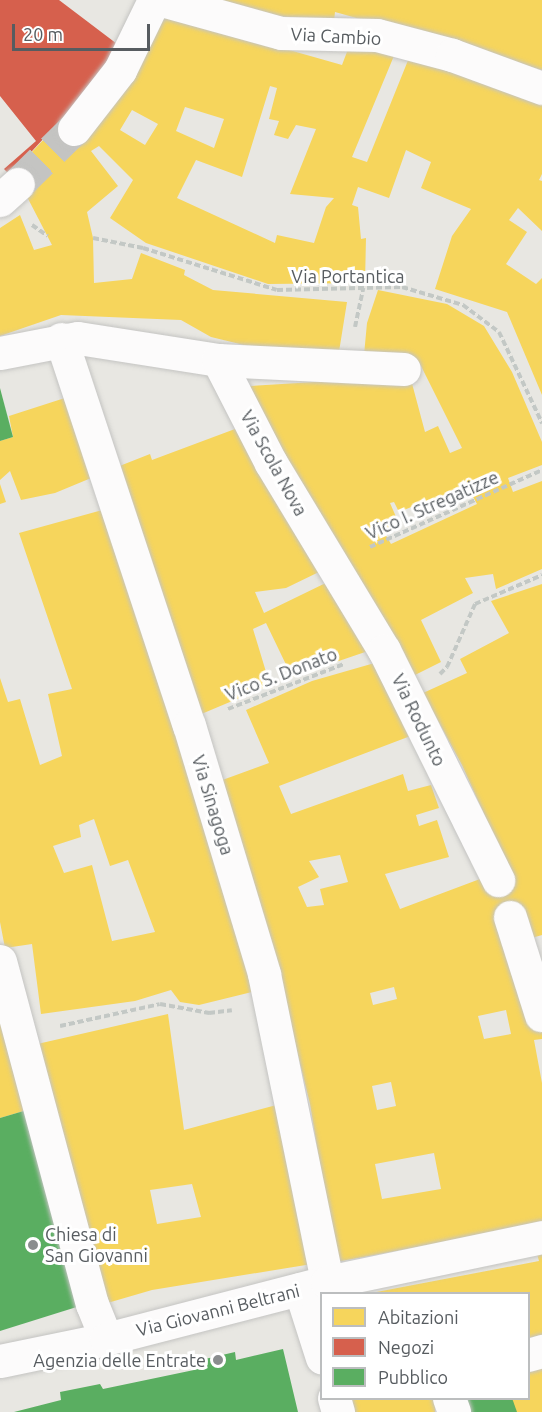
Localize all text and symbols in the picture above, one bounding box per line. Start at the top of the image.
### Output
scale bar [15,12,153,50]
street label: Via Cambio [290,23,382,49]
text: 20 m [23,24,63,44]
street label: Via Portantica [291,265,405,287]
street label: Via Scola Nova [236,406,312,520]
street label: Vico I. Stregatizze [362,466,502,544]
street label: Vico S. Donato [222,643,340,705]
street label: Via Rodunto [387,670,451,770]
street label: Via Sinagoga [188,752,238,858]
place label: Chiesa di San Giovanni [45,1224,148,1266]
marker: Chiesa di San Giovanni [26,1238,40,1252]
street label: Via Giovanni Beltrani [134,1279,302,1341]
legend [320,1292,530,1400]
text: Abitazioni [378,1307,459,1327]
text: Negozi [378,1337,434,1357]
place label: Agenzia delle Entrate [33,1349,206,1371]
marker: Agenzia delle Entrate [211,1353,225,1367]
text: Pubblico [378,1367,448,1387]

